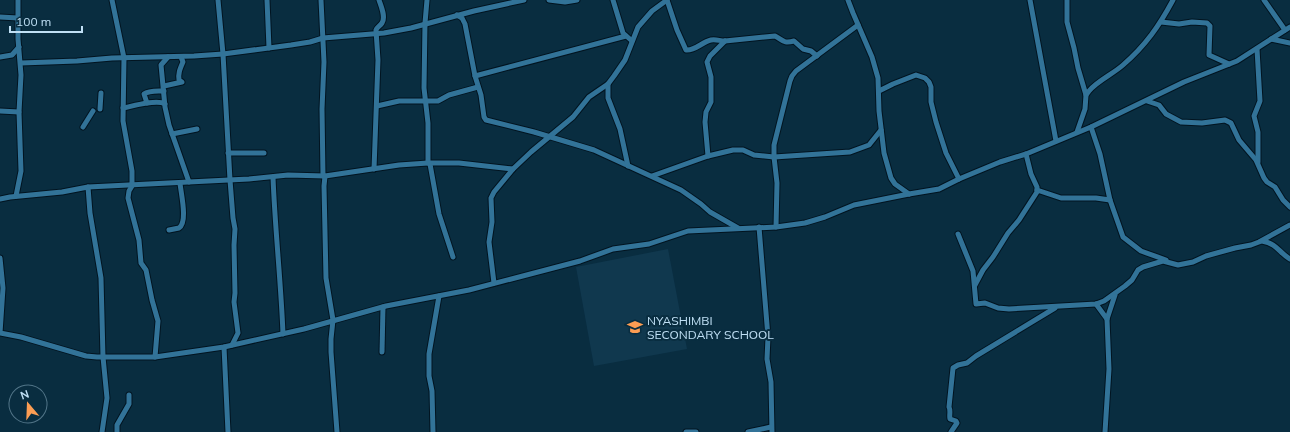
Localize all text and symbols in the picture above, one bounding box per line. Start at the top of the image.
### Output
scale bar [10,8,82,34]
text: 100 m [16,14,51,29]
place label: NYASHIMBI SECONDARY SCHOOL [647,313,774,342]
school or university icon: NYASHIMBI SECONDARY SCHOOL [626,318,644,336]
north arrow [8,384,48,424]
text: N [19,387,31,403]

